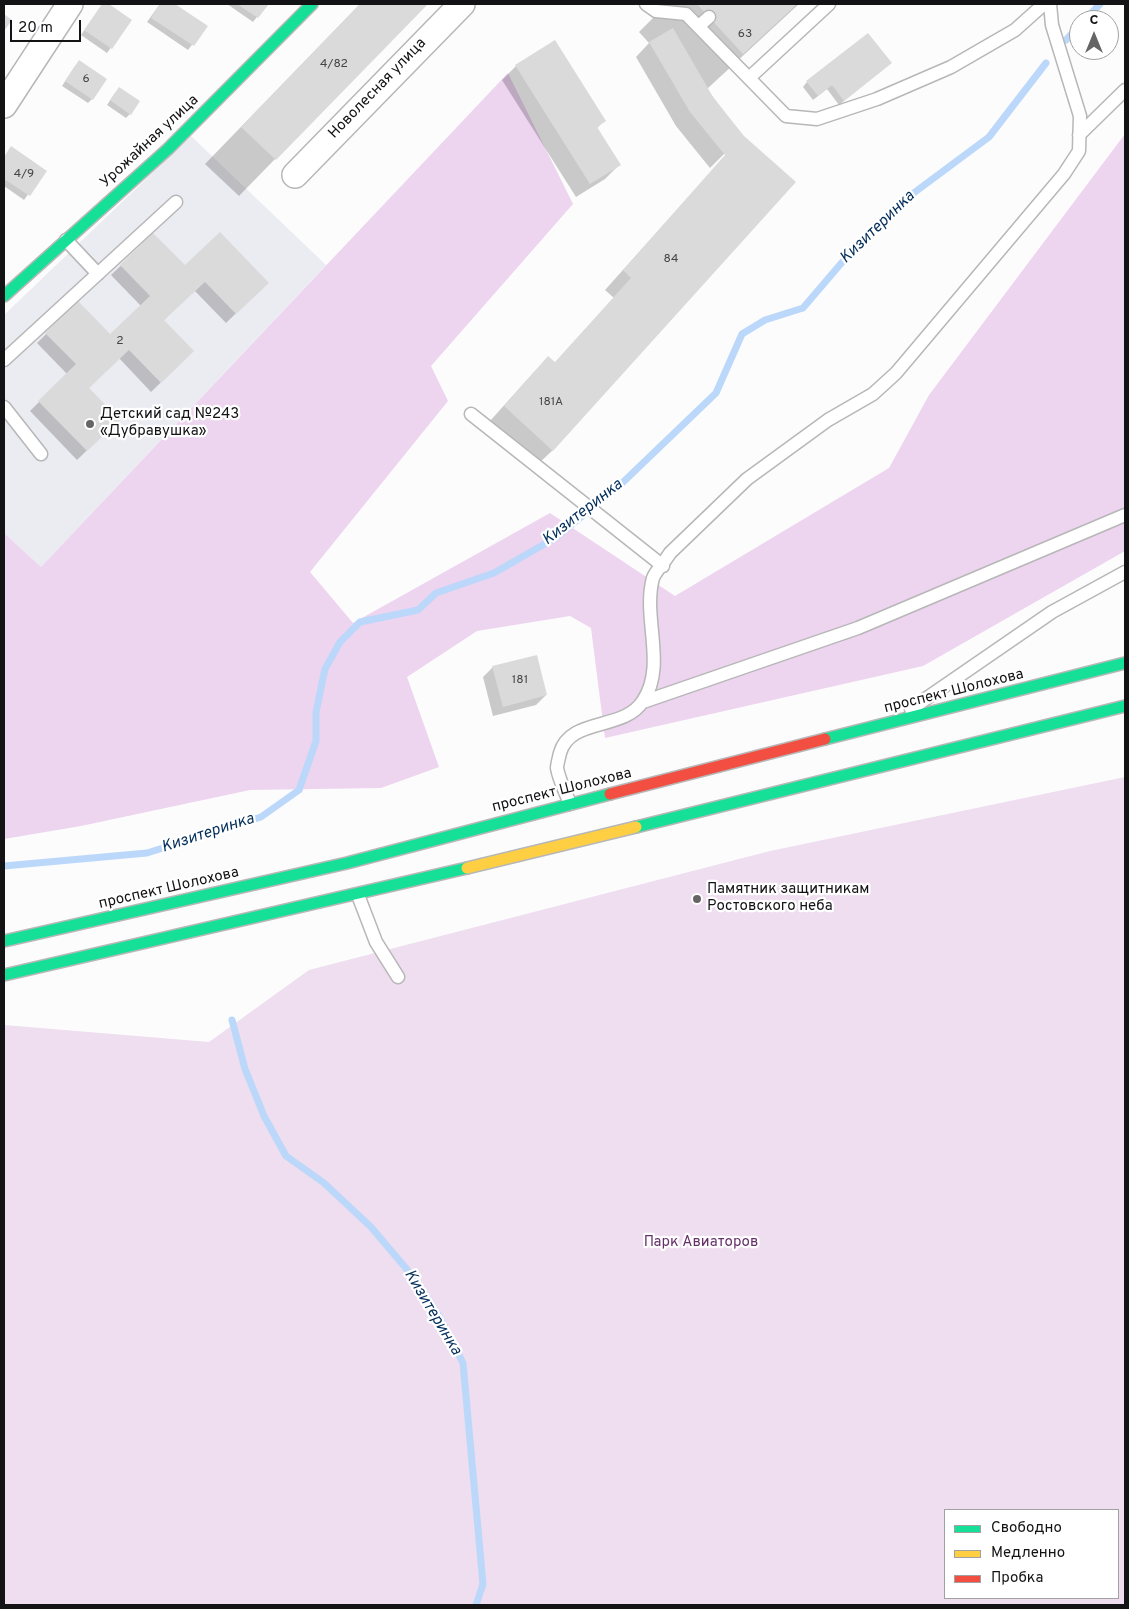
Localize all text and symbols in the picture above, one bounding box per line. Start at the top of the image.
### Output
scale bar [12,10,84,42]
north arrow [1069,10,1119,60]
text: С [1090,12,1098,29]
text: 20 m [18,19,53,38]
house number: 63 [738,28,752,42]
street label: Новолесная улица [325,35,431,143]
house number: 4/82 [320,58,348,72]
house number: 6 [82,73,90,87]
street label: Урожайная улица [97,92,203,192]
house number: 4/9 [14,168,34,182]
water label: Кизитеринка [837,188,919,268]
house number: 84 [664,253,678,267]
house number: 2 [116,335,124,349]
house number: 181А [539,396,563,410]
place label: Детский сад №243 «Дубравушка» [100,406,239,441]
marker: Детский сад №243 «Дубравушка» [84,418,96,430]
water label: Кизитеринка [539,476,627,550]
street label: проспект Шолохова [882,666,1026,718]
house number: 181 [512,674,528,688]
street label: проспект Шолохова [490,765,634,817]
water label: Кизитеринка [159,810,257,858]
street label: проспект Шолохова [97,864,241,914]
place label: Памятник защитникам Ростовского неба [707,881,870,916]
marker: Памятник защитникам Ростовского неба [691,893,703,905]
park label: Парк Авиаторов [644,1234,758,1252]
water label: Кизитеринка [399,1267,465,1359]
legend [944,1509,1119,1599]
text: Свободно [991,1519,1062,1538]
text: Медленно [991,1544,1065,1563]
text: Пробка [991,1569,1043,1588]

